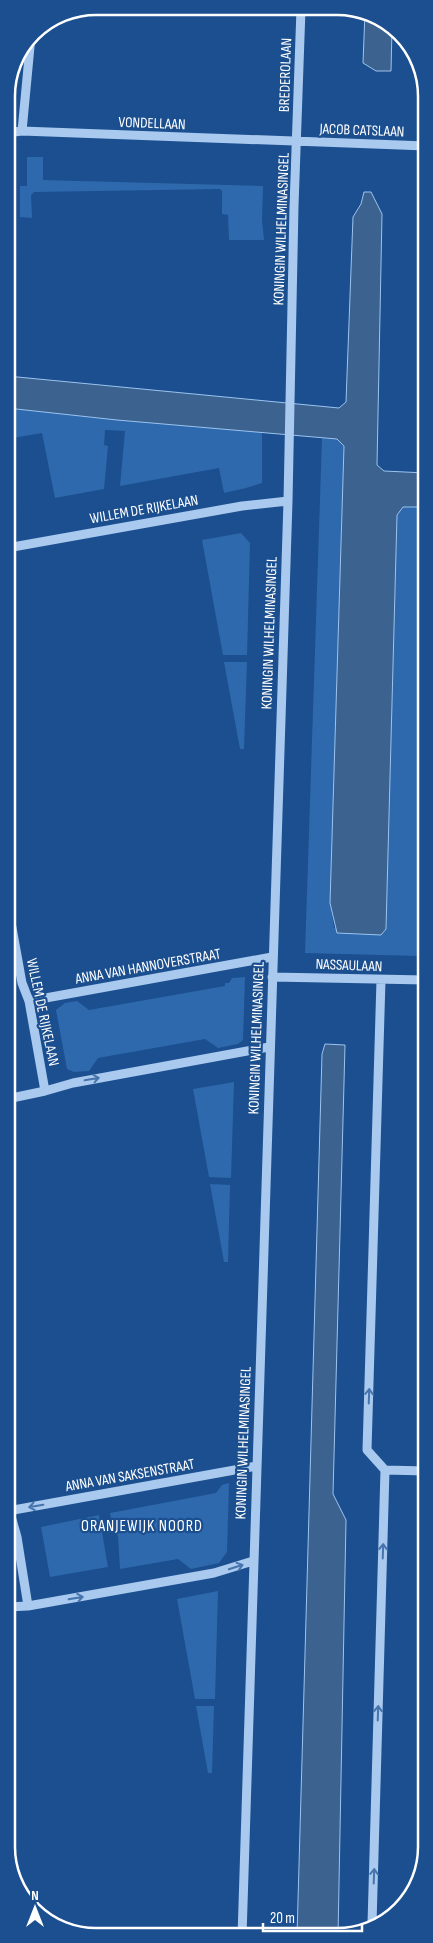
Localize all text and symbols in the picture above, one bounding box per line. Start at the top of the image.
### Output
street label: BREDEROLAAN [275,38,296,112]
street label: VONDELLAAN [118,113,186,134]
street label: JACOB CATSLAAN [318,119,405,141]
street label: KONINGIN WILHELMINASINGEL [269,152,294,306]
street label: WILLEM DE RIJKELAAN [88,491,200,528]
street label: KONINGIN WILHELMINASINGEL [257,556,282,710]
street label: ANNA VAN HANNOVERSTRAAT [73,944,222,989]
street label: NASSAULAAN [315,955,383,976]
street label: WILLEM DE RIJKELAAN [22,956,63,1068]
street label: KONINGIN WILHELMINASINGEL [244,961,269,1115]
one-way arrow [84,1074,100,1084]
street label: KONINGIN WILHELMINASINGEL [231,1366,256,1520]
one-way arrow [364,1388,373,1404]
street label: ANNA VAN SAKSENSTRAAT [63,1455,196,1496]
one-way arrow [29,1502,45,1512]
district label: ORANJEWIJK NOORD [81,1517,203,1536]
one-way arrow [378,1543,388,1560]
one-way arrow [227,1562,243,1571]
one-way arrow [68,1593,84,1602]
one-way arrow [374,1706,383,1722]
one-way arrow [369,1868,378,1884]
north arrow [10,1883,60,1933]
text: N [31,1887,39,1904]
scale bar [263,1900,362,1932]
text: 20 m [270,1909,295,1928]

